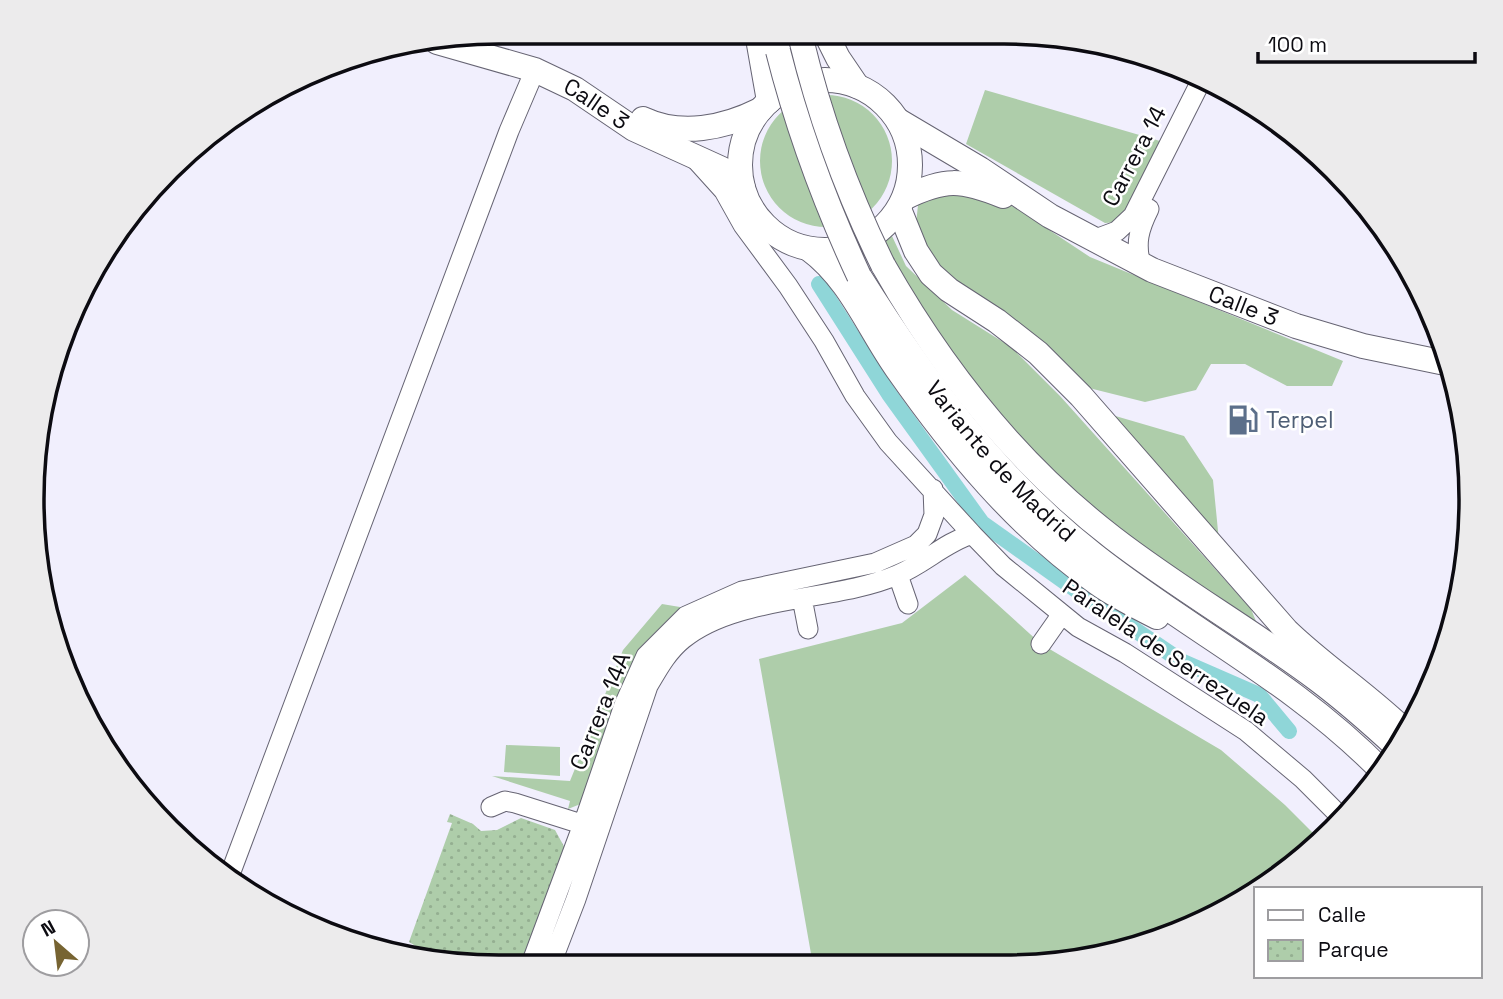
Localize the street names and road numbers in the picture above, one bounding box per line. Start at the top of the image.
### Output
street label: Calle 3 [559,71,635,136]
street label: Carrera 14 [1095,100,1173,212]
street label: Calle 3 [1204,278,1283,333]
street label: Variante de Madrid [919,374,1082,548]
street label: Paralela de Serrezuela [1057,572,1275,732]
street label: Carrera 14A [563,648,637,774]

